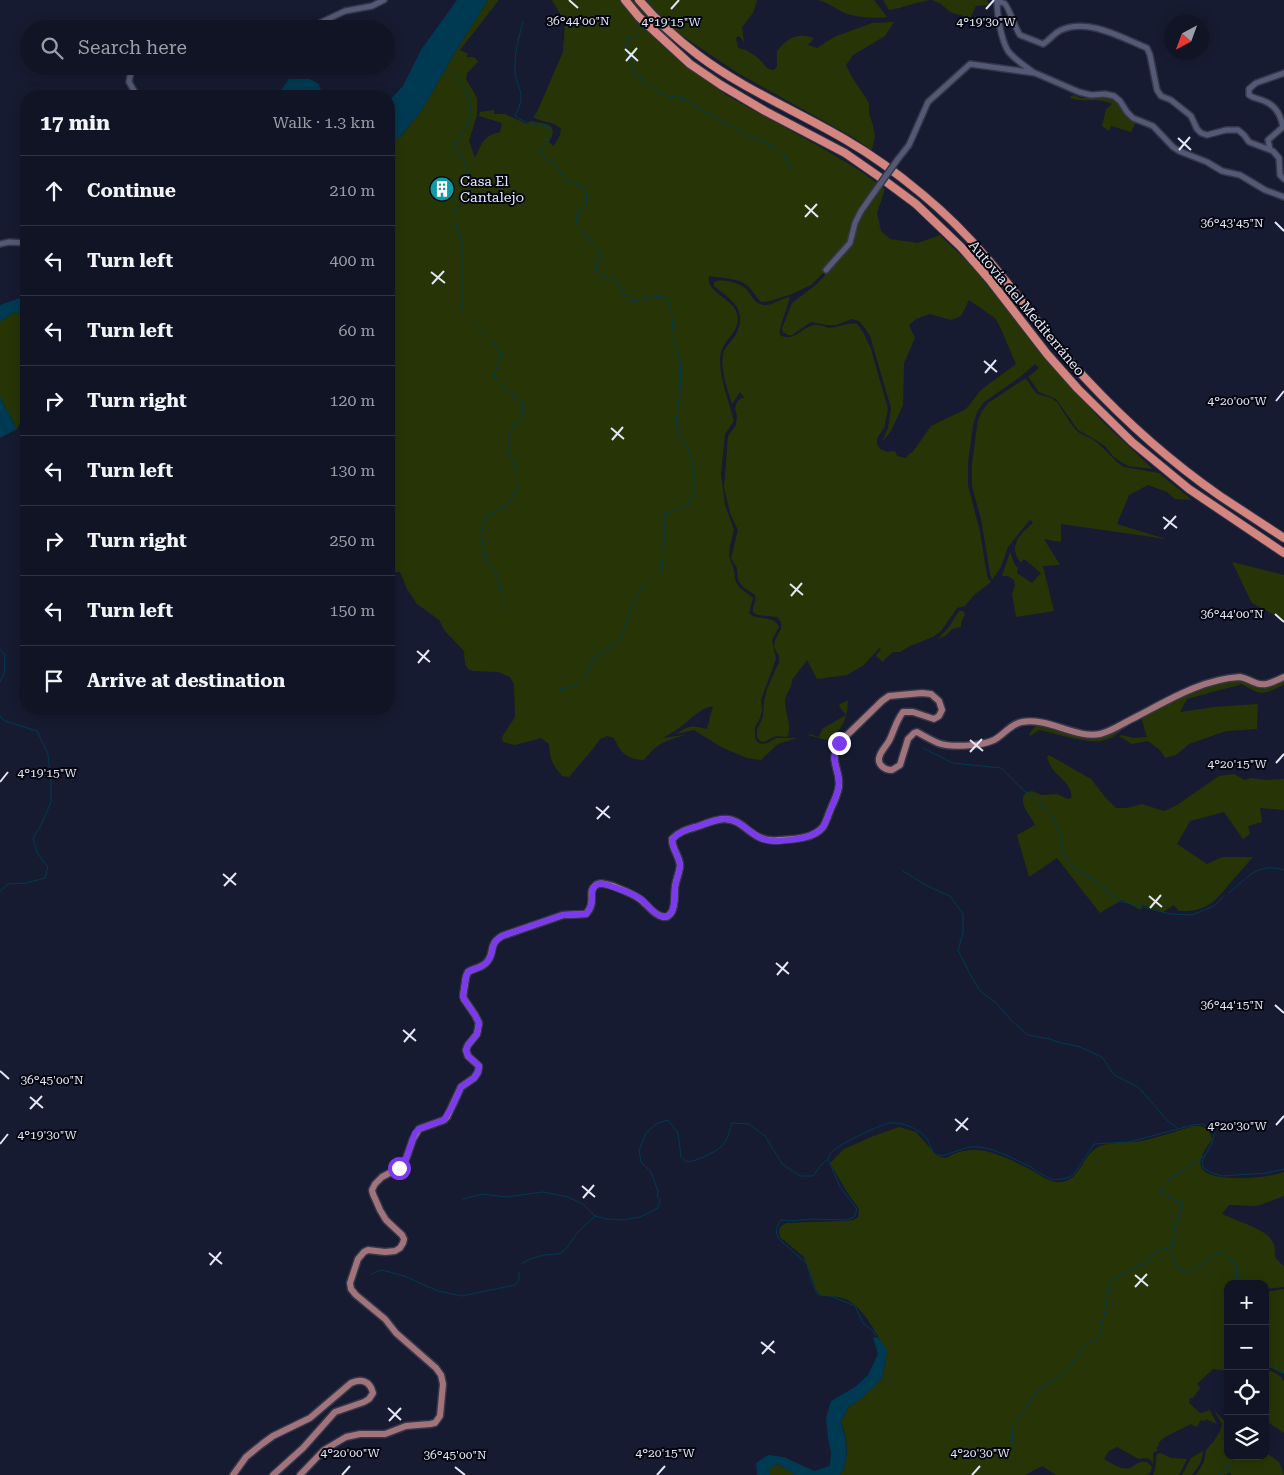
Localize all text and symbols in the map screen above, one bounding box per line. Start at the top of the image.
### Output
text: 36°44'00"N [546,14,610,28]
text: 4°19'15"W [641,15,701,29]
text: 4°19'30"W [956,15,1016,29]
north arrow [1164,15,1209,60]
search box [20,20,395,75]
icon: search [38,34,66,62]
text: Search here [78,36,187,59]
text: 17 min [40,111,110,135]
text: Walk · 1.3 km [273,113,375,132]
place label: Casa El Cantalejo [460,173,524,205]
building icon: Casa El Cantalejo [429,176,455,202]
icon: ahead [40,177,68,205]
text: Continue [87,179,176,202]
text: 210 m [329,181,375,200]
text: 36°43'45"N [1200,216,1264,230]
street label: Autovía del Mediterráneo [966,237,1088,379]
icon: left [40,247,68,275]
text: Turn left [87,249,173,272]
text: 400 m [329,251,375,270]
icon: left [40,317,68,345]
text: Turn left [87,319,173,342]
text: 60 m [338,321,375,340]
icon: right [40,387,68,415]
text: Turn right [87,389,187,412]
text: 120 m [329,391,375,410]
text: 4°20'00"W [1207,394,1267,408]
icon: left [40,457,68,485]
text: Turn left [87,459,173,482]
text: 130 m [329,461,375,480]
icon: right [40,527,68,555]
text: Turn right [87,529,187,552]
text: 250 m [329,531,375,550]
icon: left [40,597,68,625]
text: Turn left [87,599,173,622]
text: 150 m [329,601,375,620]
text: 36°44'00"N [1200,607,1264,621]
icon: arrive [40,667,68,695]
text: Arrive at destination [87,669,285,692]
route end [828,732,851,755]
text: 4°20'15"W [1207,757,1267,771]
text: 4°19'15"W [17,766,77,780]
text: 36°44'15"N [1200,998,1264,1012]
text: 36°45'00"N [20,1073,84,1087]
text: 4°20'30"W [1207,1119,1267,1133]
text: 4°19'30"W [17,1128,77,1142]
route start [388,1157,411,1180]
map controls [1224,1280,1269,1460]
button: + [1224,1280,1269,1325]
button: − [1224,1325,1269,1370]
button: locate [1224,1370,1269,1415]
button: layers [1224,1415,1269,1460]
text: 4°20'00"W [320,1446,380,1460]
text: 4°20'15"W [635,1446,695,1460]
text: 4°20'30"W [950,1446,1010,1460]
text: 36°45'00"N [423,1448,487,1462]

